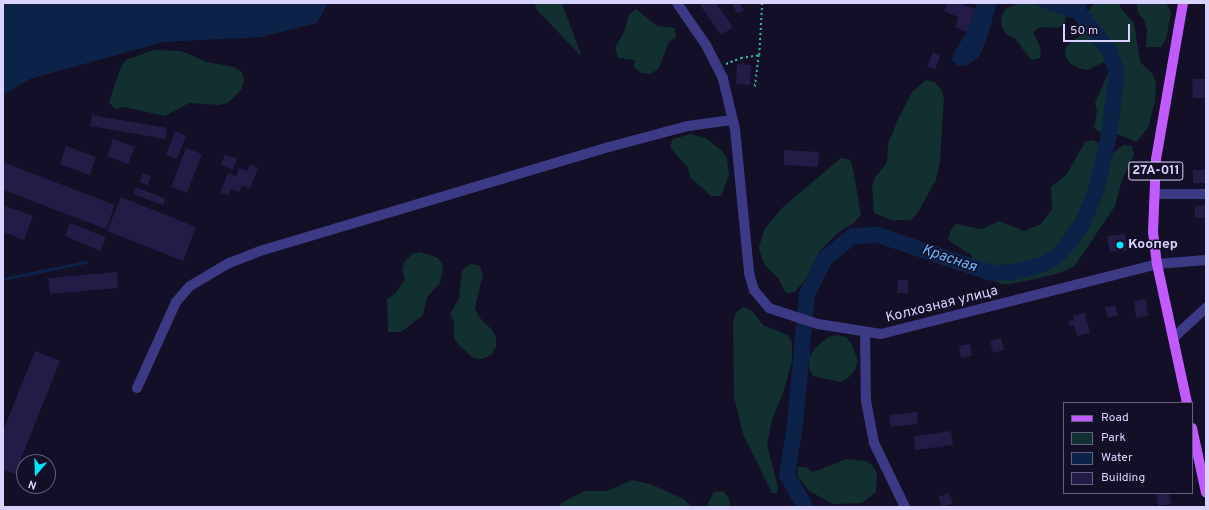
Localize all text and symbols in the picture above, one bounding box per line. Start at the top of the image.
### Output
scale bar [1065,16,1132,42]
text: 50 m [1070,23,1098,39]
road number: 27А-011 [1128,160,1184,182]
place label: Коопер [1128,237,1178,253]
marker: Коопер [1115,240,1125,250]
water label: Красная [919,241,979,277]
street label: Колхозная улица [884,283,1000,327]
legend [1063,402,1193,494]
text: Road [1101,410,1129,426]
text: Park [1101,430,1126,446]
text: Water [1101,450,1133,466]
north arrow [16,454,56,494]
text: Building [1101,470,1145,486]
text: N [26,476,38,492]

